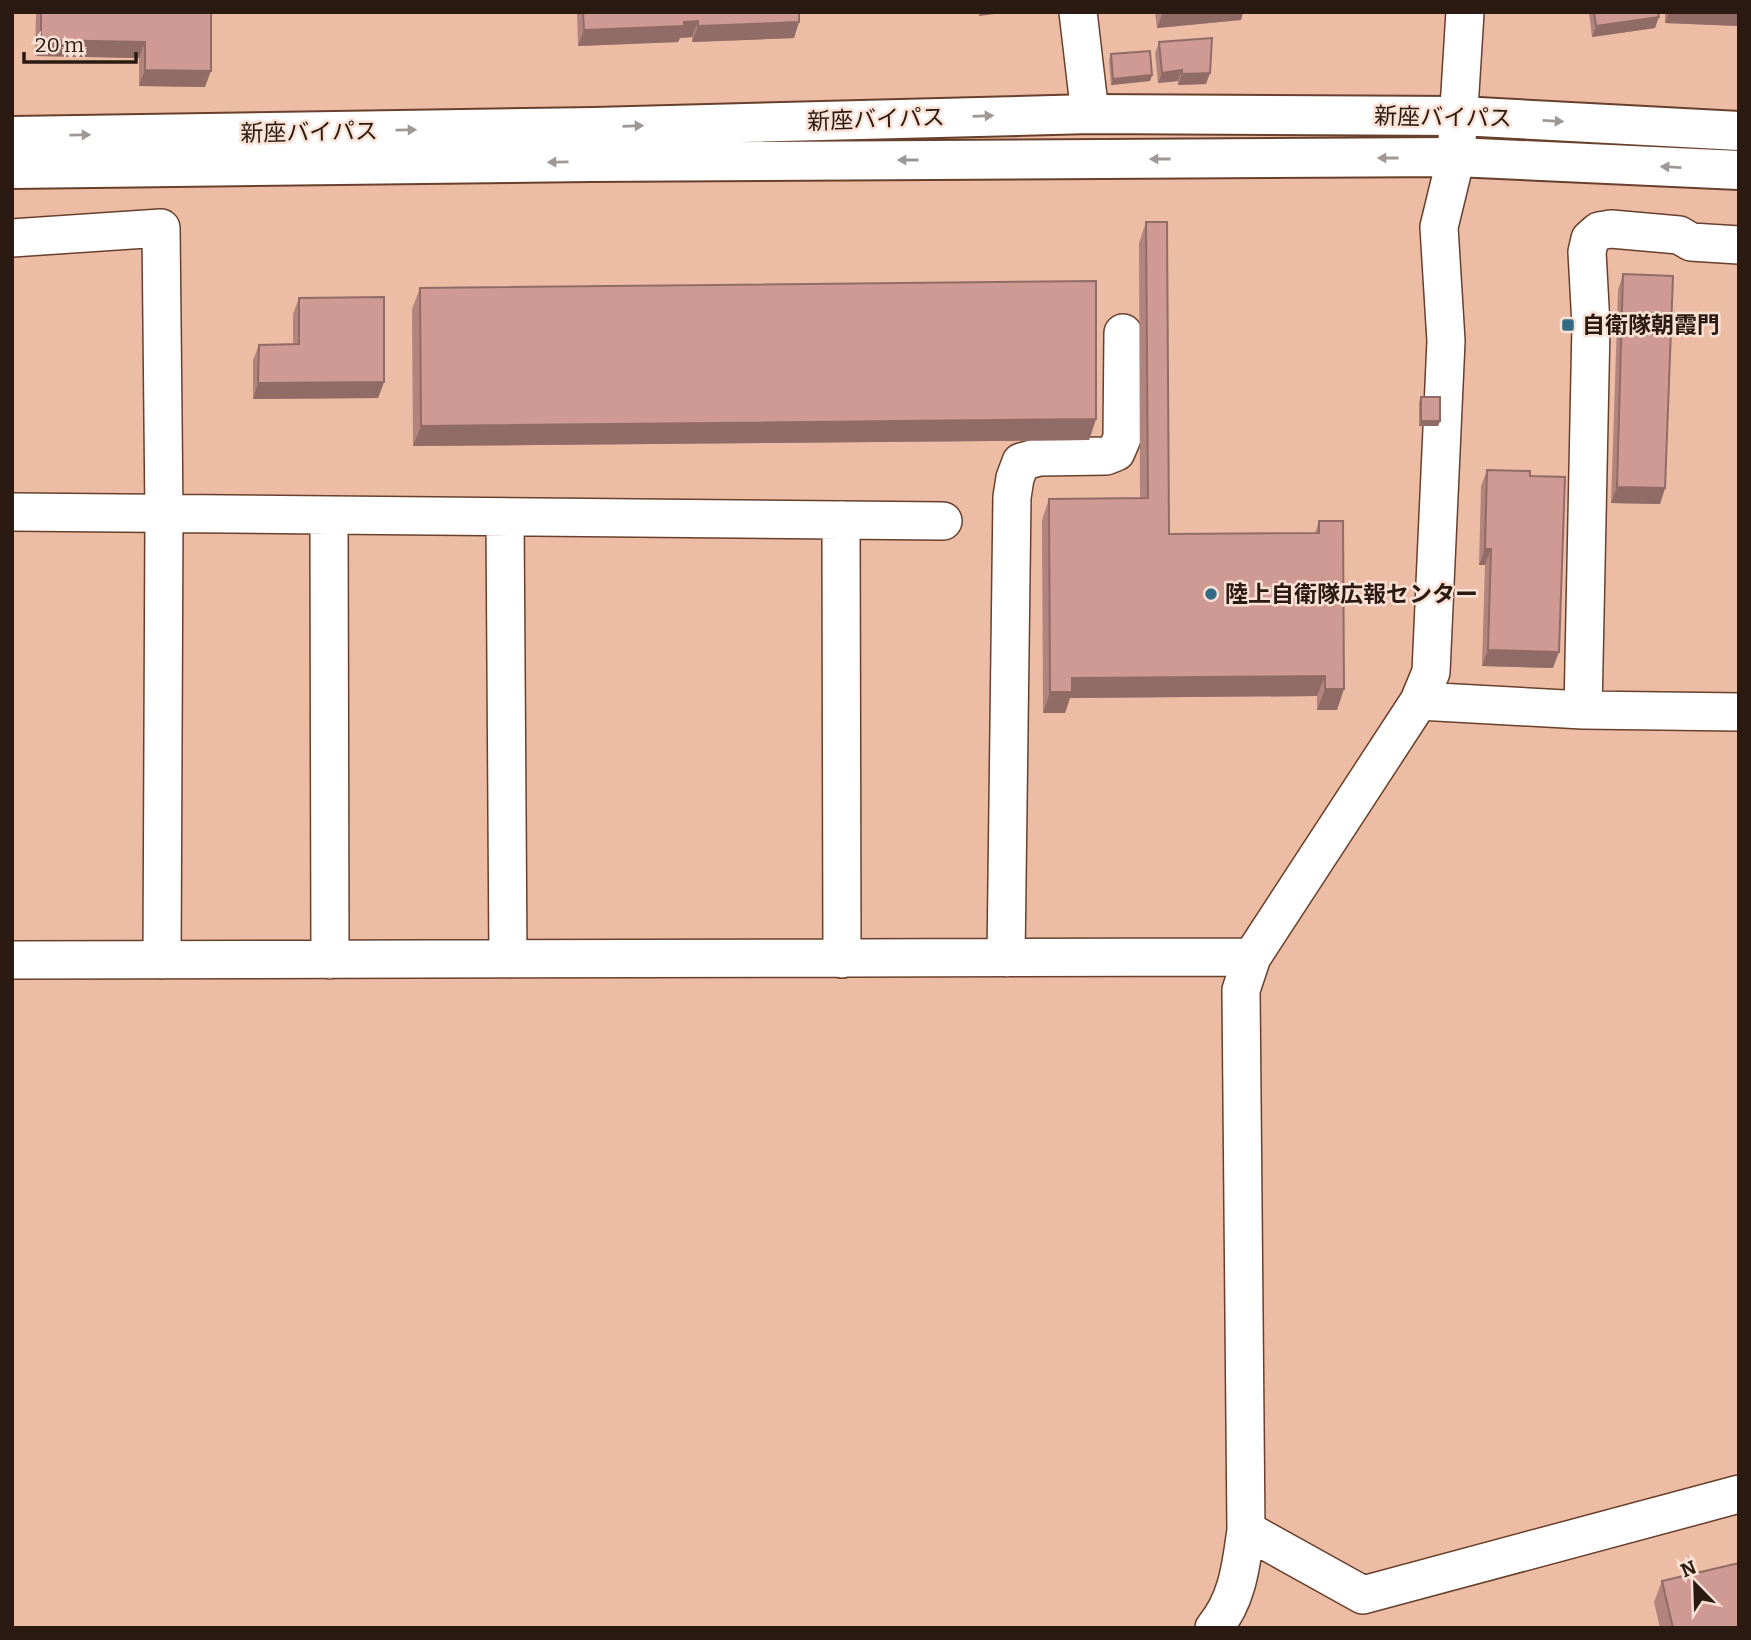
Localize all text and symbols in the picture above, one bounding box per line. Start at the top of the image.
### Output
scale bar [24,21,136,65]
text: 20 m [35,32,84,58]
street label: 新座バイパス [1374,102,1512,132]
street label: 新座バイパス [807,103,945,135]
one-way arrow [973,111,995,122]
one-way arrow [1542,115,1564,126]
street label: 新座バイパス [240,117,378,147]
one-way arrow [623,120,645,132]
one-way arrow [395,124,417,136]
one-way arrow [70,130,92,141]
one-way arrow [1377,152,1399,164]
one-way arrow [1149,153,1171,165]
one-way arrow [897,154,919,166]
one-way arrow [547,157,569,168]
one-way arrow [1659,161,1681,172]
place label: 自衛隊朝霞門 [1582,311,1720,339]
marker: 自衛隊朝霞門 [1560,317,1576,333]
place label: 陸上自衛隊広報センター [1225,580,1478,608]
marker: 陸上自衛隊広報センター [1203,586,1219,602]
north arrow [1660,1549,1730,1619]
text: N [1677,1555,1700,1582]

